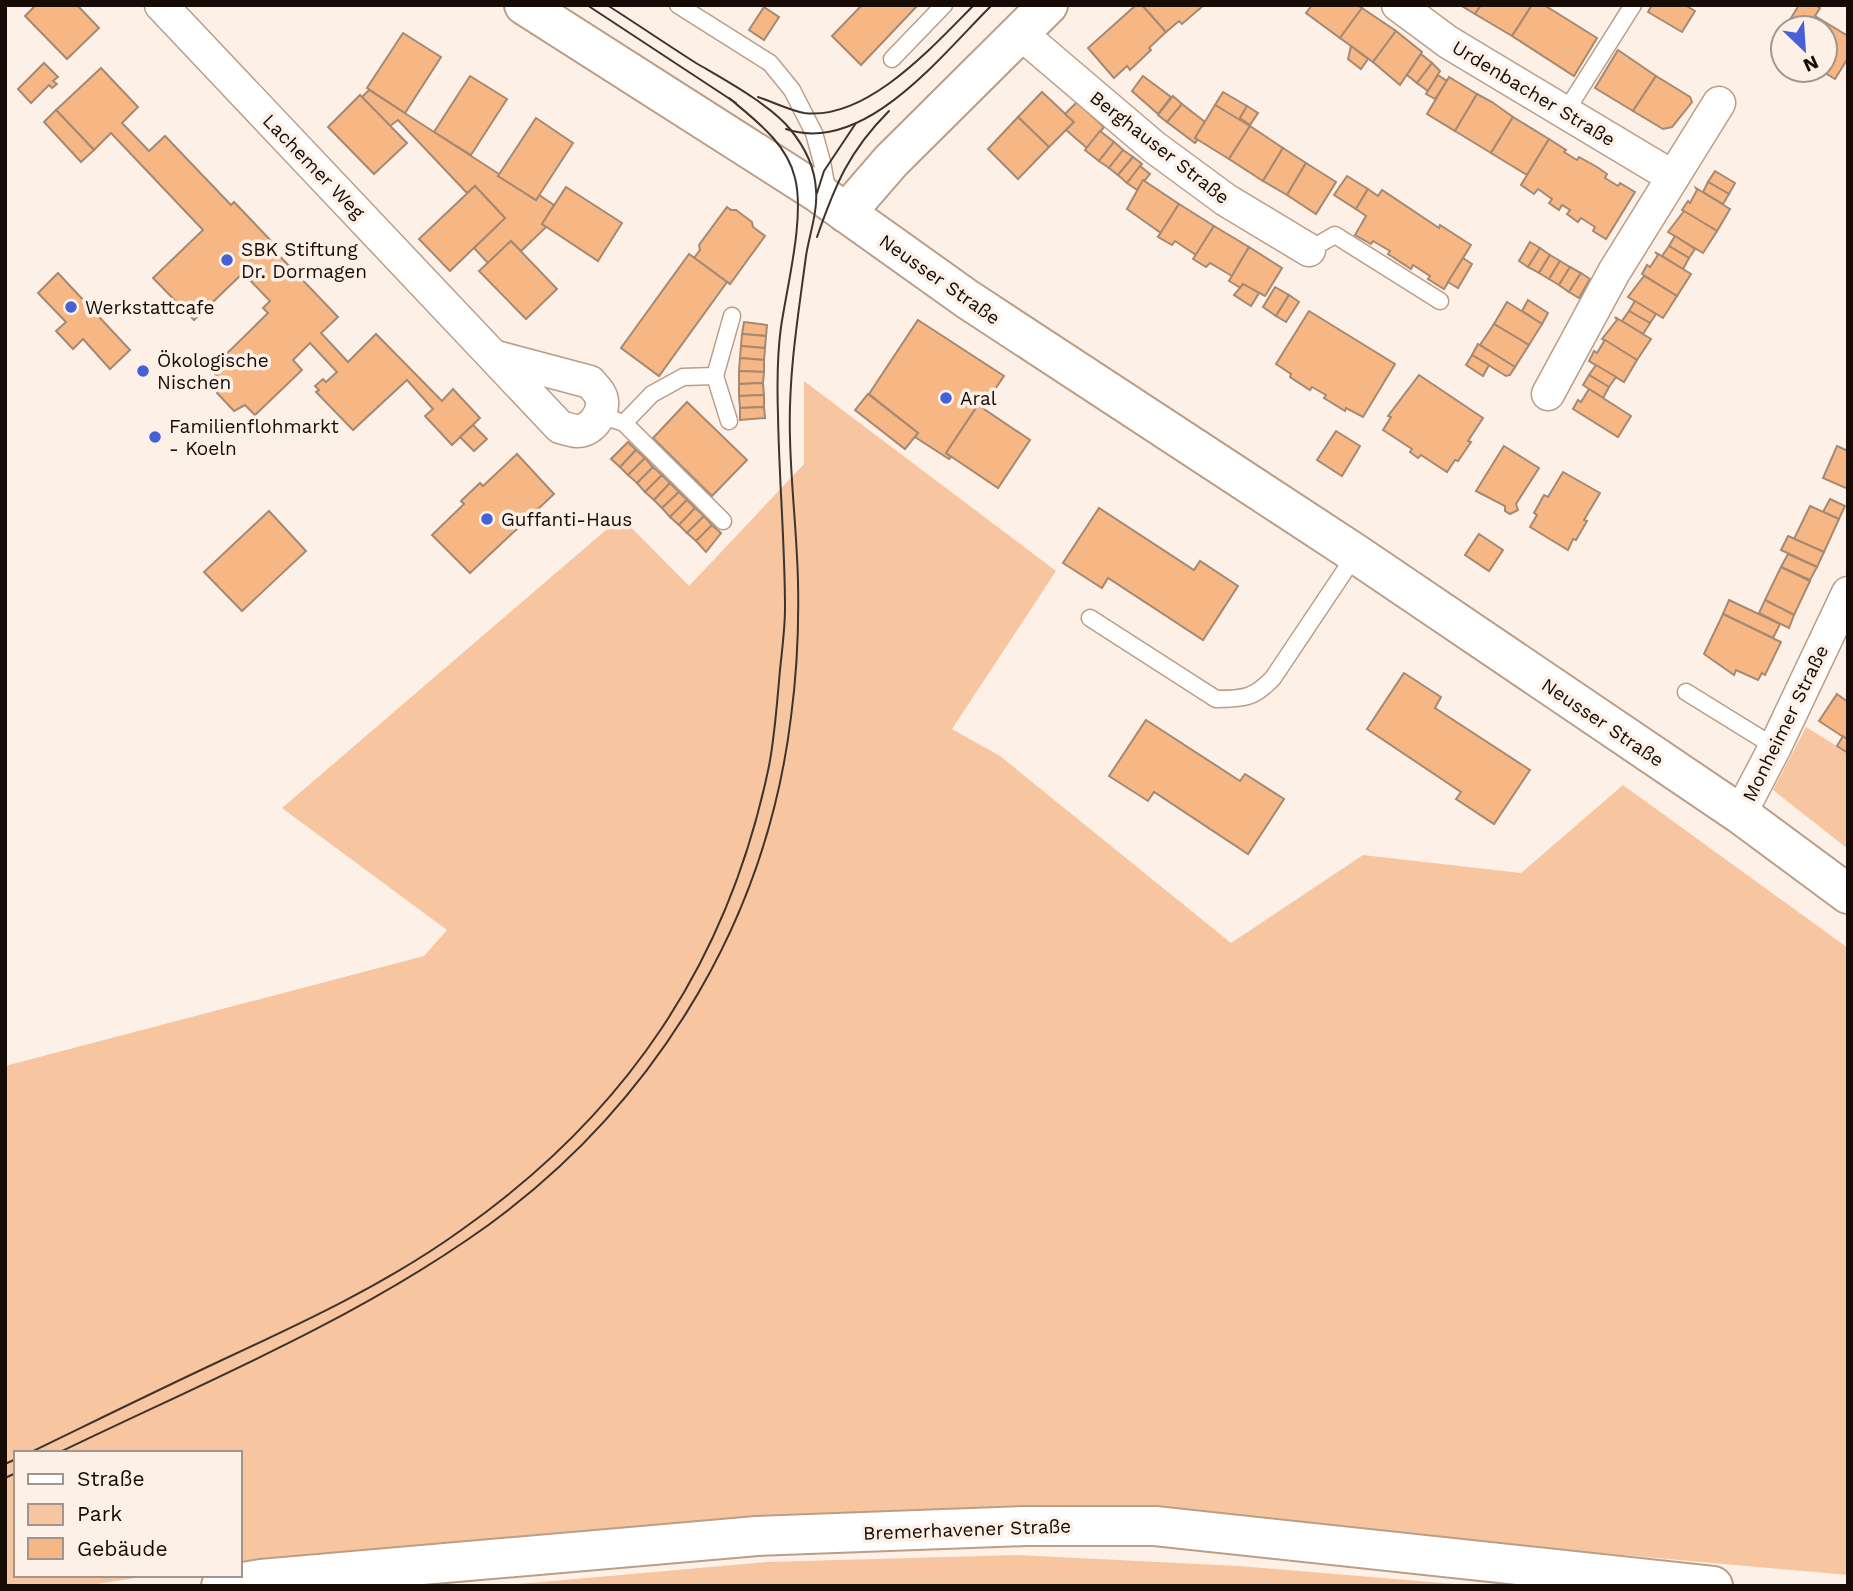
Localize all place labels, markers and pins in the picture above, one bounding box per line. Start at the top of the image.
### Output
place label: SBK Stiftung Dr. Dormagen [241,238,367,283]
marker: SBK Stiftung Dr. Dormagen [219,252,235,268]
place label: Werkstattcafe [85,296,214,319]
marker: Werkstattcafe [63,299,79,315]
place label: Ökologische Nischen [157,349,269,394]
marker: Ökologische Nischen [135,363,151,379]
place label: Aral [960,387,997,410]
marker: Aral [938,390,954,406]
place label: Familienflohmarkt - Koeln [169,415,339,460]
marker: Familienflohmarkt - Koeln [147,429,163,445]
place label: Guffanti-Haus [501,508,632,531]
marker: Guffanti-Haus [479,511,495,527]

